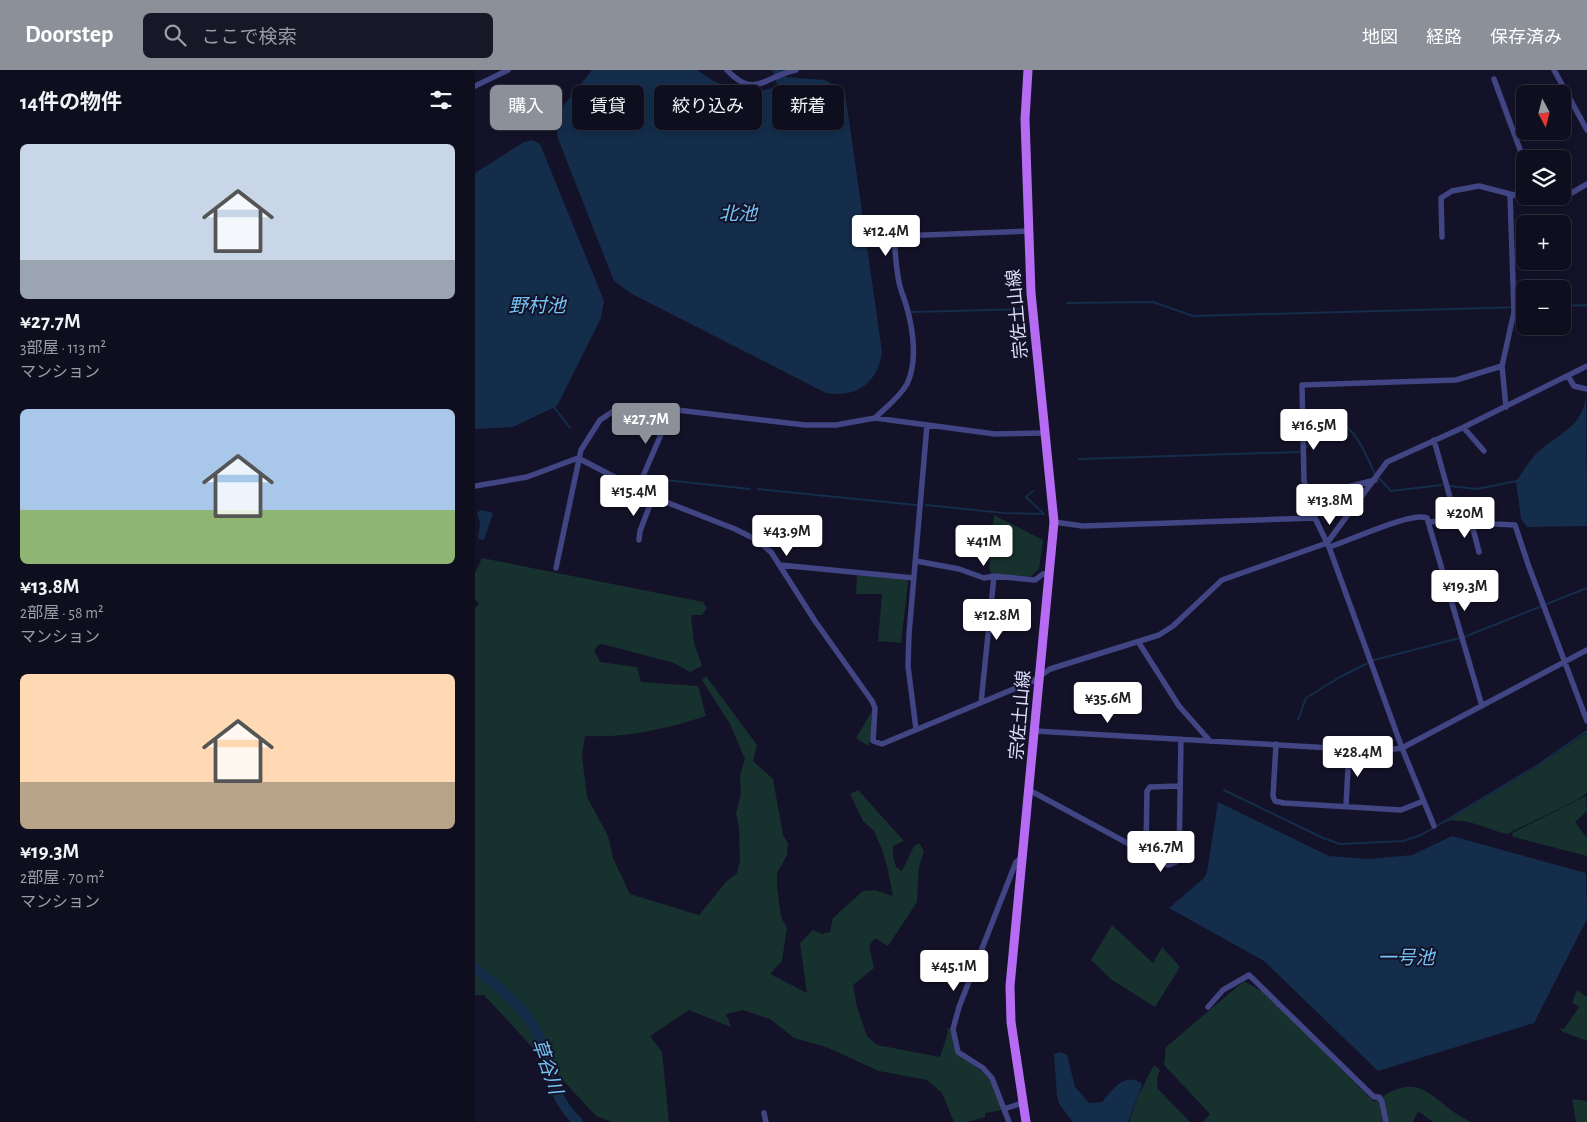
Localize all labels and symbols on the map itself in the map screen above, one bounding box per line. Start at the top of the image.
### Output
north arrow [1516,85,1571,140]
water label: 北池 [719,204,759,224]
pin: ¥12.4M [845,214,927,257]
street label: 宗佐土山線 [1003,268,1031,360]
water label: 野村池 [508,296,567,316]
pin: ¥27.7M [605,402,687,445]
pin: ¥16.5M [1273,408,1355,451]
pin: ¥15.4M [593,474,675,517]
pin: ¥13.8M [1289,484,1371,526]
pin: ¥20M [1435,496,1495,539]
pin: ¥43.9M [746,514,828,557]
pin: ¥41M [954,524,1014,567]
pin: ¥19.3M [1424,570,1506,612]
pin: ¥12.8M [956,598,1038,641]
street label: 宗佐土山線 [1006,669,1034,761]
pin: ¥35.6M [1067,682,1149,724]
pin: ¥28.4M [1317,736,1399,778]
pin: ¥16.7M [1120,830,1202,873]
water label: 一号池 [1377,948,1436,968]
pin: ¥45.1M [913,950,995,992]
water label: 草谷川 [528,1036,566,1098]

